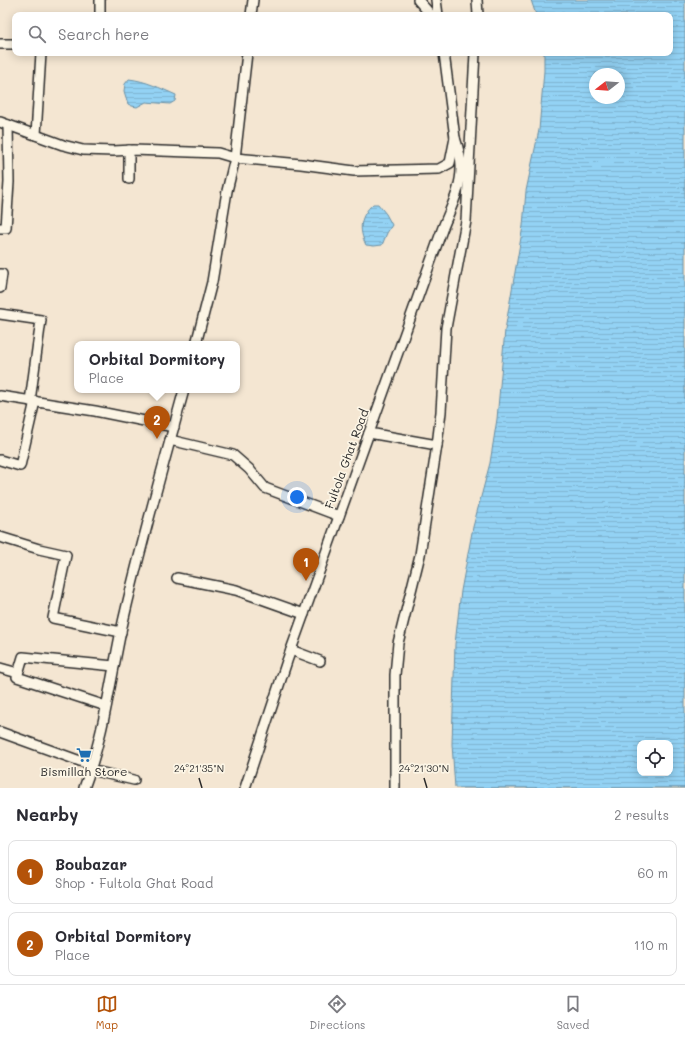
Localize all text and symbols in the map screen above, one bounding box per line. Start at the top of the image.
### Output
search box [12,12,673,56]
icon: search [26,23,48,45]
text: Search here [58,24,149,44]
north arrow [589,68,625,104]
popup [74,341,240,393]
text: Orbital Dormitory [89,349,225,369]
text: Place [89,369,124,386]
pin: 2 [144,406,170,439]
street label: Fultola Ghat Road [321,406,372,511]
your location [287,487,307,507]
pin: 1 [293,548,319,581]
map controls [637,740,673,776]
button: locate [637,740,673,776]
supermarket icon: Bismillah Store [75,746,93,764]
text: 24°21'35"N [174,761,224,775]
text: 24°21'30"N [399,761,449,775]
place label: Bismillah Store [41,763,127,779]
text: Nearby [16,803,78,825]
text: 2 results [614,806,669,823]
text: Boubazar [55,854,127,874]
text: 1 [27,864,33,881]
text: 60 m [638,864,668,881]
text: Shop · Fultola Ghat Road [55,874,213,891]
text: Orbital Dormitory [55,926,191,946]
text: 2 [26,936,34,953]
text: 110 m [634,936,668,953]
text: Place [55,946,90,963]
tab: Map [96,993,118,1032]
tab: Directions [309,993,365,1032]
tab: Saved [557,993,589,1032]

